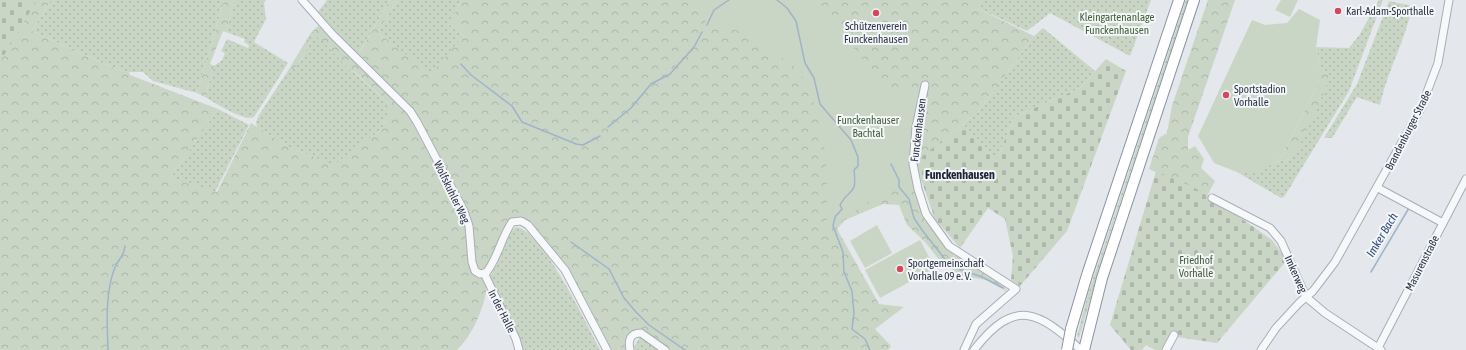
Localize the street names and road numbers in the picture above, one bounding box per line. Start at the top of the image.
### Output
street label: Brandenburger Straße [1383,88,1433,172]
street label: Funckenhausen [908,98,928,162]
street label: Wolfskuhler Weg [432,159,472,225]
street label: Masurenstraße [1403,233,1441,293]
street label: Imkerweg [1282,253,1310,295]
street label: In der Halle [486,287,518,335]

